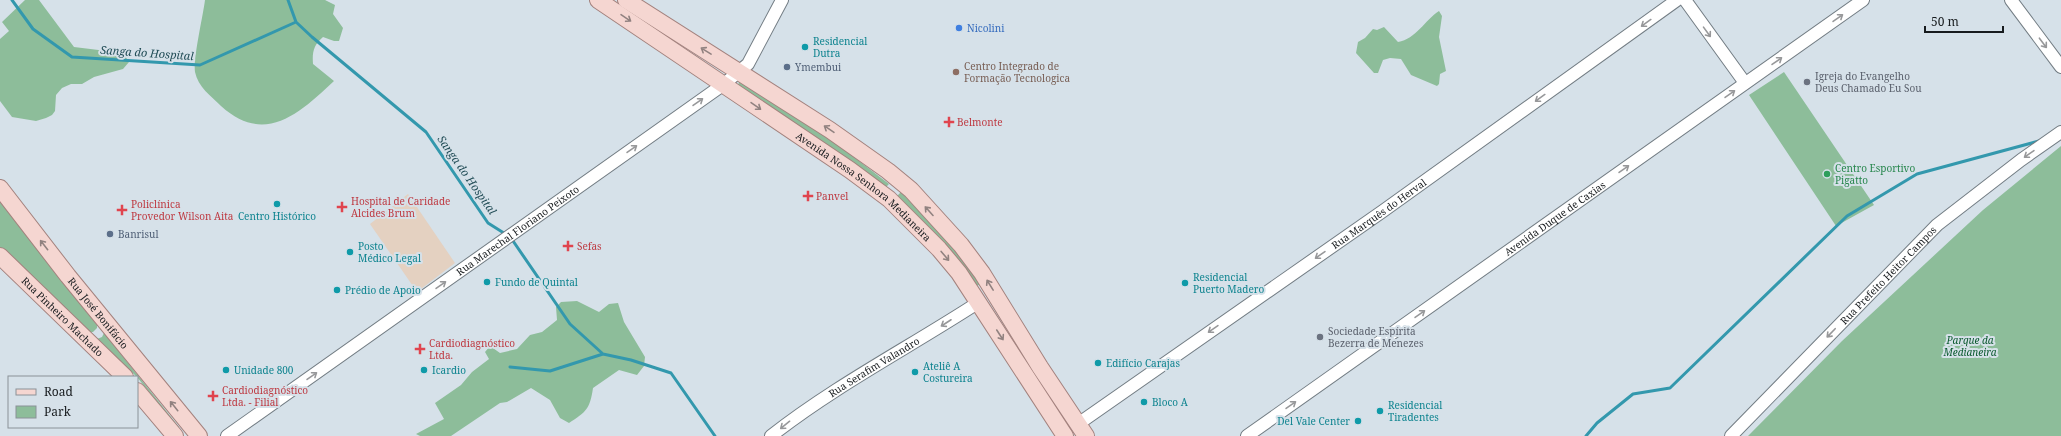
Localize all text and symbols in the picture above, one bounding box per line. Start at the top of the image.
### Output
scale bar [1925,8,2003,34]
text: 50 m [1931,13,1959,30]
one-way arrow [1832,14,1843,22]
one-way arrow [620,15,632,23]
one-way arrow [1640,19,1651,27]
place label: Nicolini [967,21,1005,35]
marker: Nicolini [954,23,964,33]
one-way arrow [1703,26,1712,37]
place label: Residencial Dutra [813,34,867,60]
one-way arrow [2039,37,2047,48]
water label: Sanga do Hospital [100,42,195,63]
marker: Residencial Dutra [800,42,810,52]
one-way arrow [700,46,712,54]
one-way arrow [1771,57,1782,65]
place label: Centro Integrado de Formação Tecnologica [964,59,1070,85]
place label: Ymembui [794,60,842,74]
marker: Ymembui [782,62,792,72]
marker: Centro Integrado de Formação Tecnologica [951,67,961,77]
place label: Igreja do Evangelho Deus Chamado Eu Sou [1815,69,1922,95]
marker: Igreja do Evangelho Deus Chamado Eu Sou [1802,77,1812,87]
one-way arrow [1725,90,1736,98]
one-way arrow [1535,94,1546,102]
one-way arrow [693,98,704,106]
one-way arrow [750,102,761,110]
place label: Belmonte [957,115,1003,129]
marker: Belmonte [944,117,954,127]
one-way arrow [823,125,834,133]
street label: Avenida Nossa Senhora Medianeira [793,129,935,245]
water label: Sanga do Hospital [434,132,501,218]
one-way arrow [626,145,637,153]
one-way arrow [2024,150,2035,158]
place label: Centro Esportivo Pigatto [1835,161,1915,187]
one-way arrow [1619,165,1630,173]
marker: Centro Esportivo Pigatto [1822,169,1832,179]
street label: Rua Marquês do Herval [1329,175,1429,252]
street label: Avenida Duque de Caxias [1501,177,1608,259]
street label: Rua Marechal Floriano Peixoto [453,182,582,279]
place label: Panvel [816,189,848,203]
marker: Panvel [803,191,813,201]
place label: Hospital de Caridade Alcides Brum [351,194,450,220]
place label: Policlínica Provedor Wilson Aita [131,197,234,223]
marker: Centro Histórico [272,199,282,209]
marker: Hospital de Caridade Alcides Brum [336,201,348,213]
marker: Policlínica Provedor Wilson Aita [116,204,128,216]
one-way arrow [925,206,934,216]
place label: Centro Histórico [238,209,316,223]
street label: Rua Prefeito Heitor Campos [1837,222,1940,327]
place label: Banrisul [118,227,159,241]
marker: Banrisul [105,229,115,239]
one-way arrow [40,239,49,250]
place label: Posto Médico Legal [358,239,421,265]
place label: Sefas [577,239,602,253]
marker: Sefas [562,240,574,252]
marker: Posto Médico Legal [345,247,355,257]
one-way arrow [940,251,949,262]
one-way arrow [1315,251,1326,259]
place label: Residencial Puerto Madero [1193,270,1265,296]
street label: Rua Pinheiro Machado [19,274,107,360]
street label: Rua José Bonifácio [65,274,132,352]
place label: Fundo de Quintal [495,275,578,289]
marker: Fundo de Quintal [482,277,492,287]
marker: Residencial Puerto Madero [1180,278,1190,288]
one-way arrow [985,280,994,291]
one-way arrow [435,281,446,289]
place label: Prédio de Apoio [345,283,421,297]
marker: Prédio de Apoio [332,285,342,295]
one-way arrow [1414,310,1425,318]
one-way arrow [940,320,952,328]
place label: Sociedade Espírita Bezerra de Menezes [1328,324,1424,350]
one-way arrow [1208,325,1219,333]
one-way arrow [1826,328,1836,338]
one-way arrow [996,329,1004,340]
marker: Sociedade Espírita Bezerra de Menezes [1315,332,1325,342]
park label: Parque da Medianeira [1942,333,1997,359]
street label: Rua Serafim Valandro [826,334,922,400]
place label: Cardiodiagnóstico Ltda. [429,336,515,362]
marker: Cardiodiagnóstico Ltda. [414,343,426,355]
place label: Edifício Carajas [1106,356,1180,370]
marker: Edifício Carajas [1093,358,1103,368]
place label: Ateliê A Costureira [923,359,973,385]
place label: Unidade 800 [234,363,294,377]
place label: Icardio [432,363,466,377]
marker: Unidade 800 [221,365,231,375]
marker: Icardio [419,365,429,375]
marker: Ateliê A Costureira [910,367,920,377]
one-way arrow [306,372,317,380]
legend [8,376,138,428]
text: Road [44,383,74,400]
place label: Cardiodiagnóstico Ltda. - Filial [222,383,308,409]
marker: Cardiodiagnóstico Ltda. - Filial [207,390,219,402]
place label: Bloco A [1152,395,1189,409]
marker: Bloco A [1139,397,1149,407]
place label: Residencial Tiradentes [1388,398,1442,424]
one-way arrow [170,400,179,411]
one-way arrow [1285,401,1296,409]
text: Park [44,403,72,420]
marker: Residencial Tiradentes [1375,406,1385,416]
place label: Del Vale Center [1277,414,1350,428]
marker: Del Vale Center [1353,416,1363,426]
one-way arrow [779,421,790,430]

